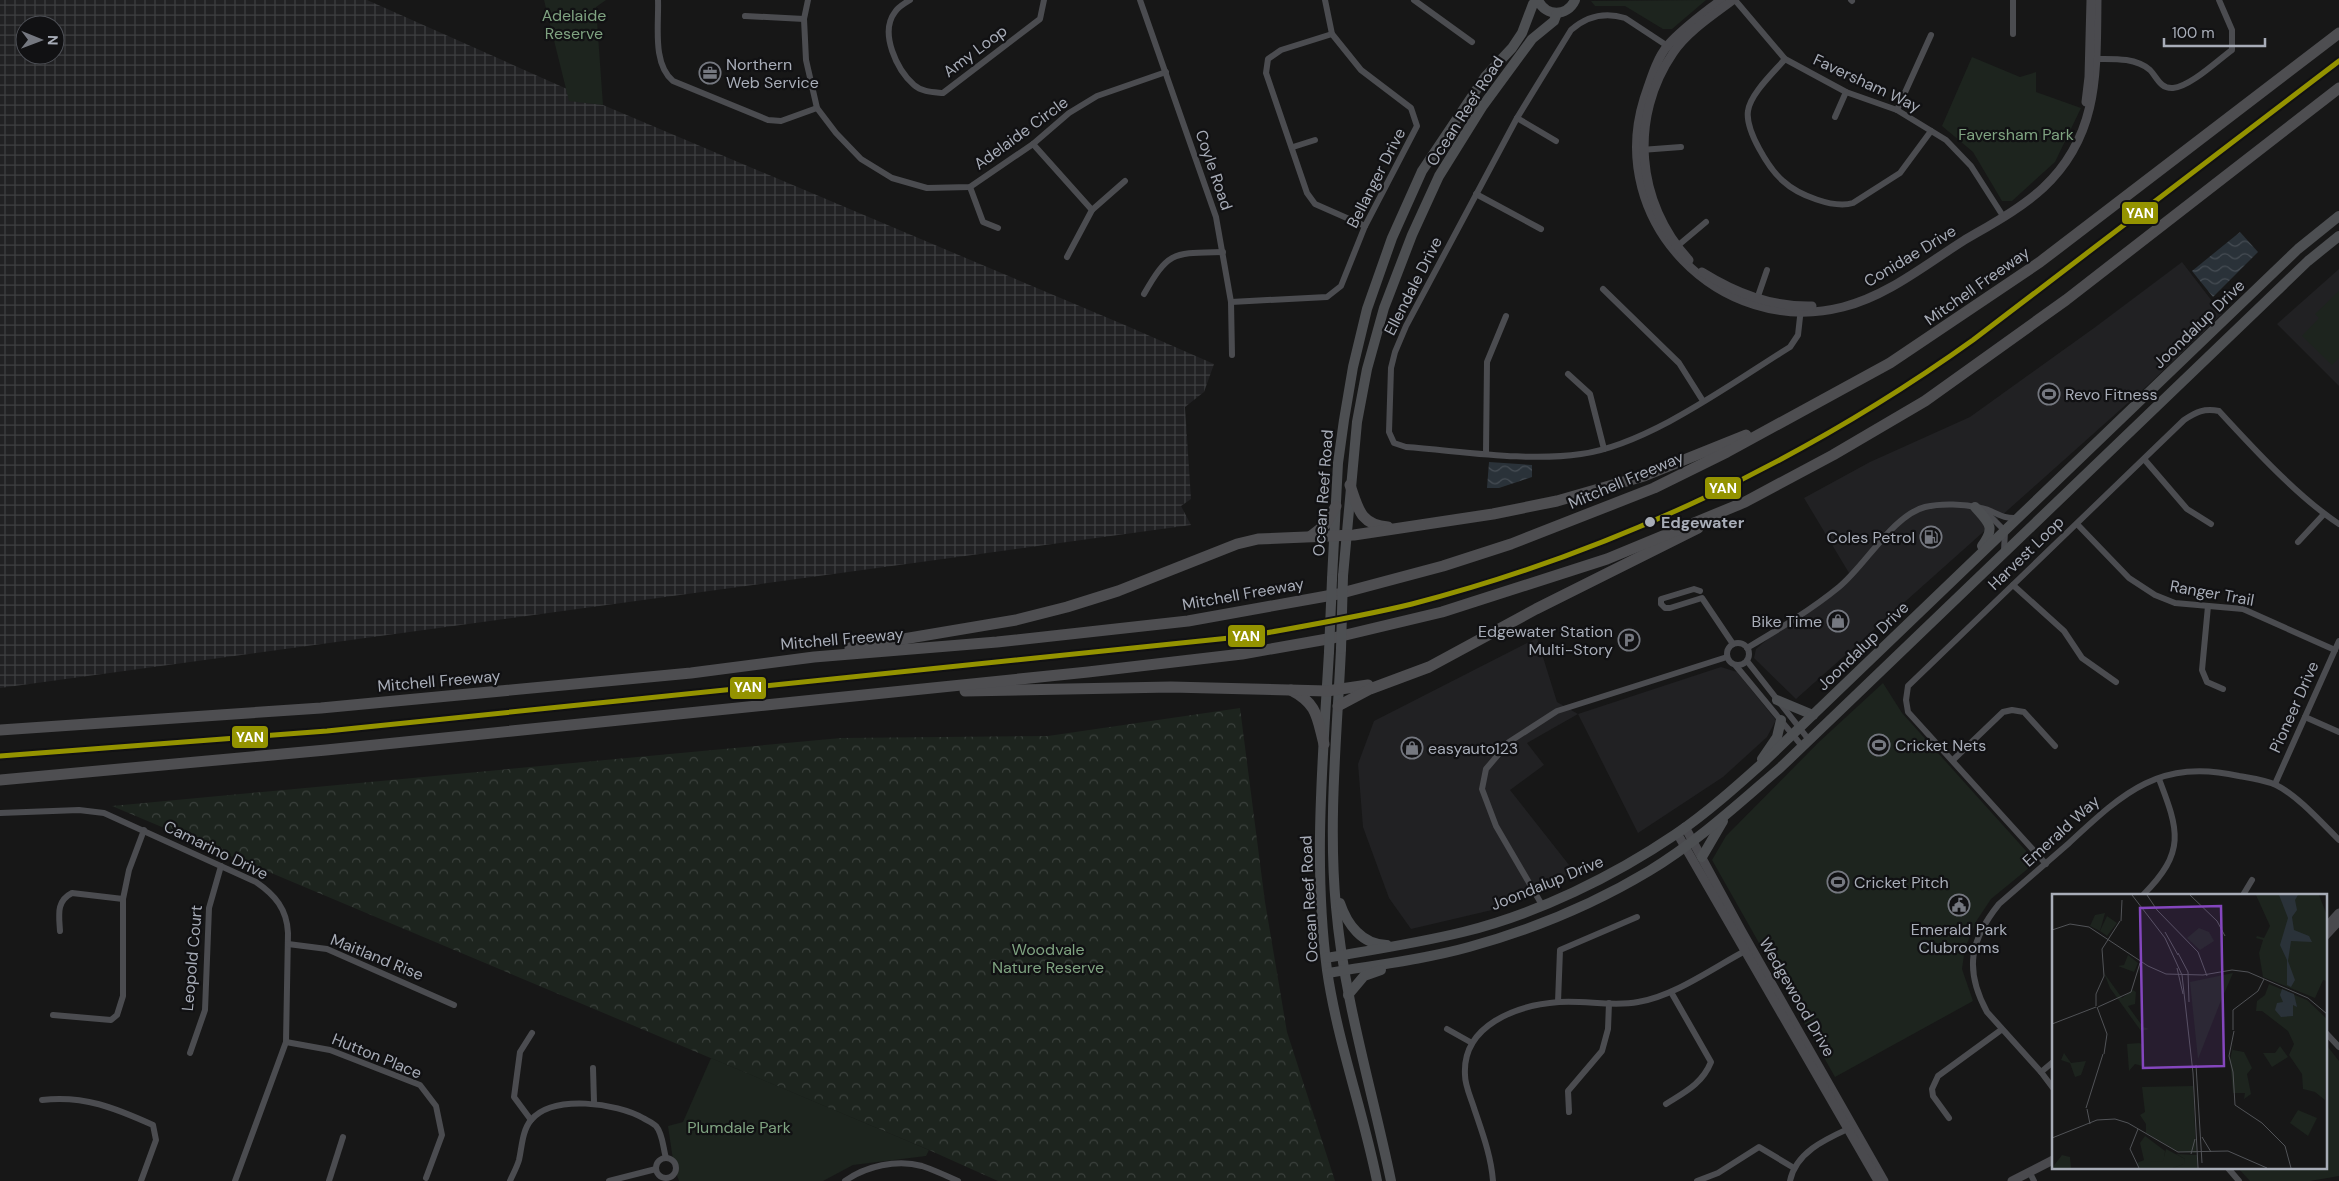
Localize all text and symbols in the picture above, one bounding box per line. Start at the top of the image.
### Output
park label: Adelaide Reserve [542,5,606,44]
north arrow [15,15,65,65]
scale bar [2164,15,2265,47]
street label: Amy Loop [939,20,1011,82]
text: 100 m [2172,23,2215,43]
text: N [44,35,62,45]
street label: Faversham Way [1810,49,1924,117]
street label: Ocean Reef Road [1422,52,1508,170]
place label: Northern Web Service [726,54,819,93]
office icon: Northern Web Service [698,61,722,85]
street label: Adelaide Circle [970,92,1072,174]
street label: Bellanger Drive [1342,124,1410,232]
park label: Faversham Park [1958,124,2074,145]
street label: Coyle Road [1190,127,1238,213]
line badge: YAN [2121,201,2159,225]
text: YAN [2126,204,2154,222]
street label: Conidae Drive [1860,220,1960,292]
street label: Ellendale Drive [1379,233,1447,339]
street label: Mitchell Freeway [1920,242,2034,330]
street label: Joondalup Drive [2149,275,2249,373]
sports icon: Revo Fitness [2037,382,2061,406]
place label: Revo Fitness [2065,384,2158,405]
street label: Ocean Reef Road [1308,429,1338,557]
street label: Mitchell Freeway [1565,446,1687,514]
line badge: YAN [1704,476,1742,500]
text: YAN [1709,479,1737,497]
street label: Harvest Loop [1983,511,2069,595]
place label: Edgewater [1661,512,1745,533]
marker: Edgewater [1643,515,1657,529]
fuel station icon: Coles Petrol [1919,525,1943,549]
place label: Coles Petrol [1827,527,1915,548]
street label: Mitchell Freeway [1180,573,1306,615]
street label: Ranger Trail [2168,575,2256,611]
street label: Joondalup Drive [1813,597,1913,695]
shop icon: Bike Time [1826,609,1850,633]
place label: Bike Time [1752,611,1822,632]
place label: Edgewater Station Multi-Story [1478,621,1613,660]
street label: Mitchell Freeway [780,623,905,655]
line badge: YAN [1227,624,1266,648]
text: YAN [1232,627,1260,645]
parking icon: Edgewater Station Multi-Story [1617,628,1641,652]
street label: Pioneer Drive [2264,658,2324,756]
street label: Mitchell Freeway [377,665,502,697]
line badge: YAN [729,676,767,700]
text: YAN [734,678,762,696]
line badge: YAN [231,725,269,749]
text: YAN [236,728,264,746]
sports icon: Cricket Nets [1867,733,1891,757]
place label: Cricket Nets [1895,735,1986,756]
shop icon: easyauto123 [1400,736,1424,760]
place label: easyauto123 [1428,738,1518,759]
street label: Emerald Way [2018,791,2104,871]
street label: Camarino Drive [160,816,272,884]
street label: Ocean Reef Road [1295,835,1323,963]
street label: Joondalup Drive [1488,851,1606,915]
sports icon: Cricket Pitch [1826,870,1850,894]
place label: Cricket Pitch [1854,872,1949,893]
public building icon: Emerald Park Clubrooms [1947,893,1971,917]
inset map [2052,894,2326,1168]
street label: Leopold Court [177,904,207,1012]
place label: Emerald Park Clubrooms [1911,919,2007,958]
street label: Maitland Rise [327,929,427,985]
street label: Wedgewood Drive [1754,934,1840,1060]
park label: Woodvale Nature Reserve [992,939,1104,978]
street label: Hutton Place [329,1028,425,1084]
park label: Plumdale Park [687,1117,791,1138]

